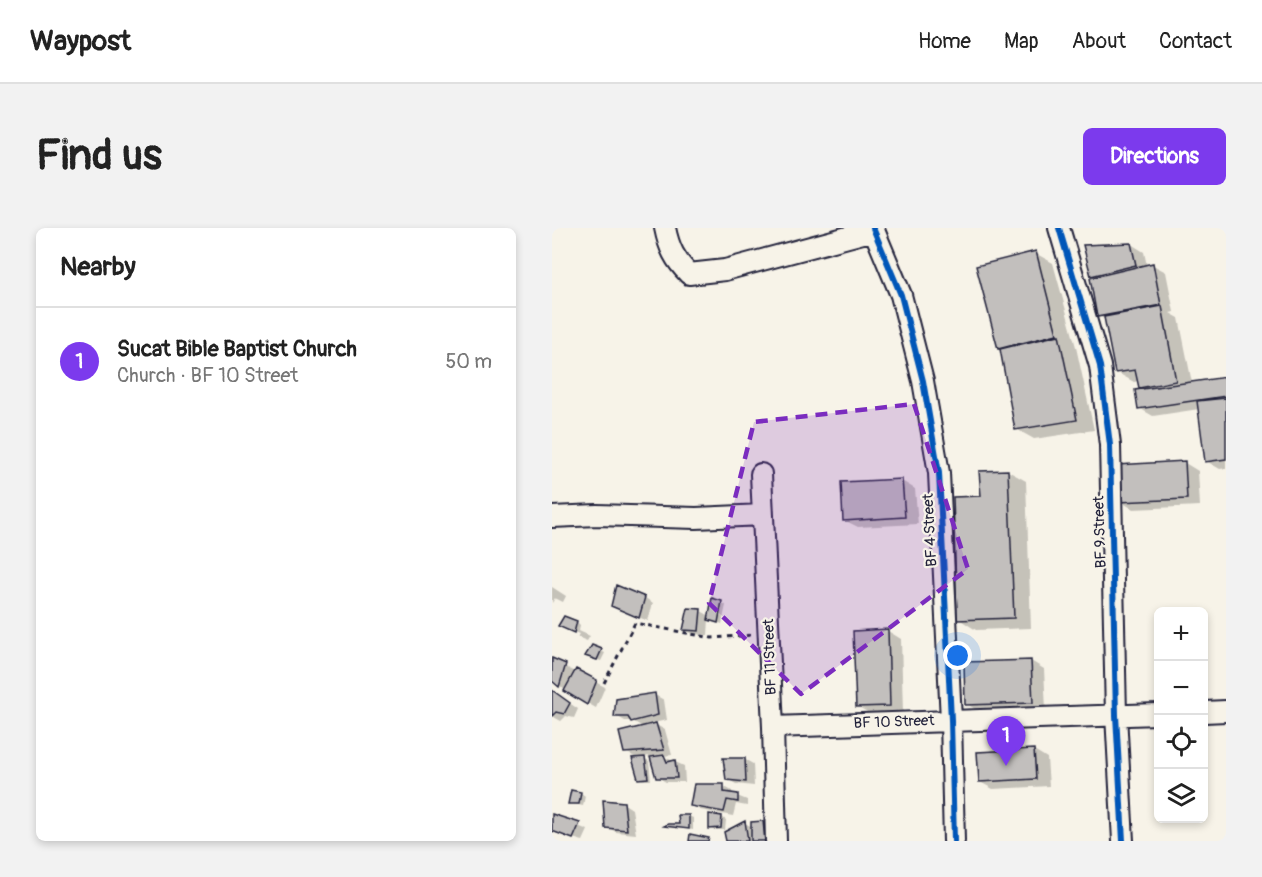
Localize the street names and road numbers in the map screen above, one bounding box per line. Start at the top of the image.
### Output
street label: BF 4 Street [919,492,941,567]
street label: BF 9 Street [1089,495,1111,569]
street label: BF 11 Street [759,618,781,696]
street label: BF 10 Street [853,711,936,733]

